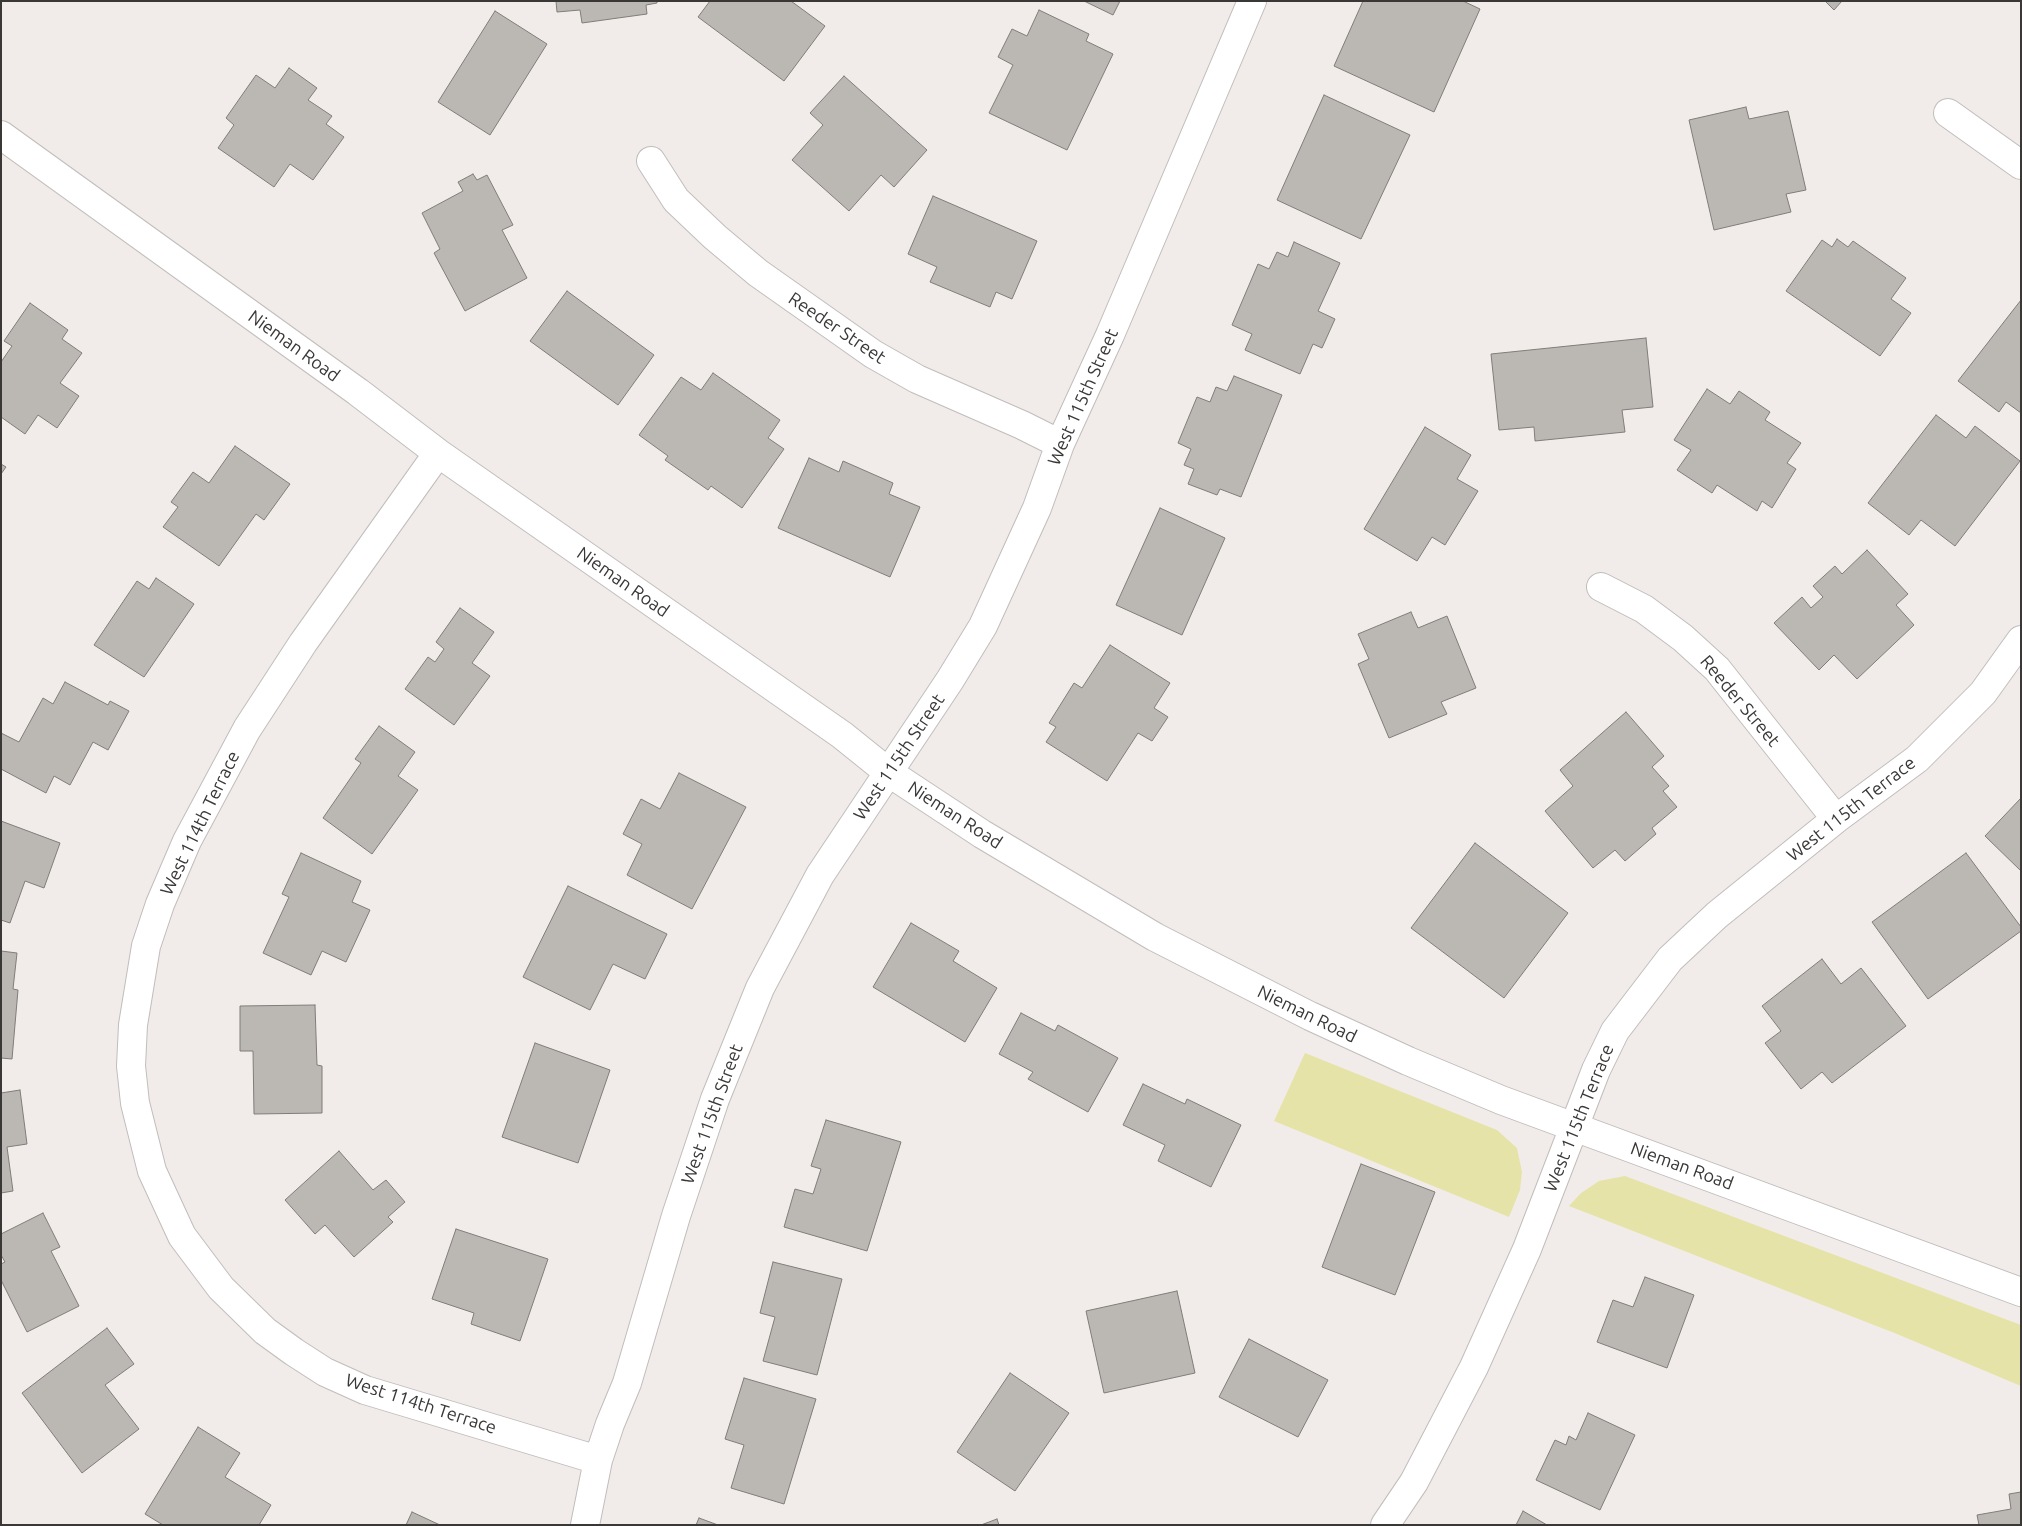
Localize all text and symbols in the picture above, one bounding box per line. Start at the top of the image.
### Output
street label: Reeder Street [784,288,890,368]
street label: Nieman Road [244,306,344,386]
street label: West 115th Street [1043,325,1123,469]
street label: Nieman Road [573,542,673,622]
street label: Reeder Street [1696,651,1784,751]
street label: West 115th Street [849,690,949,824]
street label: West 114th Terrace [156,748,244,898]
street label: West 115th Terrace [1782,752,1920,866]
street label: Nieman Road [904,777,1006,853]
street label: Nieman Road [1254,981,1360,1047]
street label: West 115th Street [677,1041,747,1187]
street label: West 115th Terrace [1539,1041,1619,1195]
street label: Nieman Road [1628,1137,1736,1195]
street label: West 114th Terrace [343,1369,499,1439]

